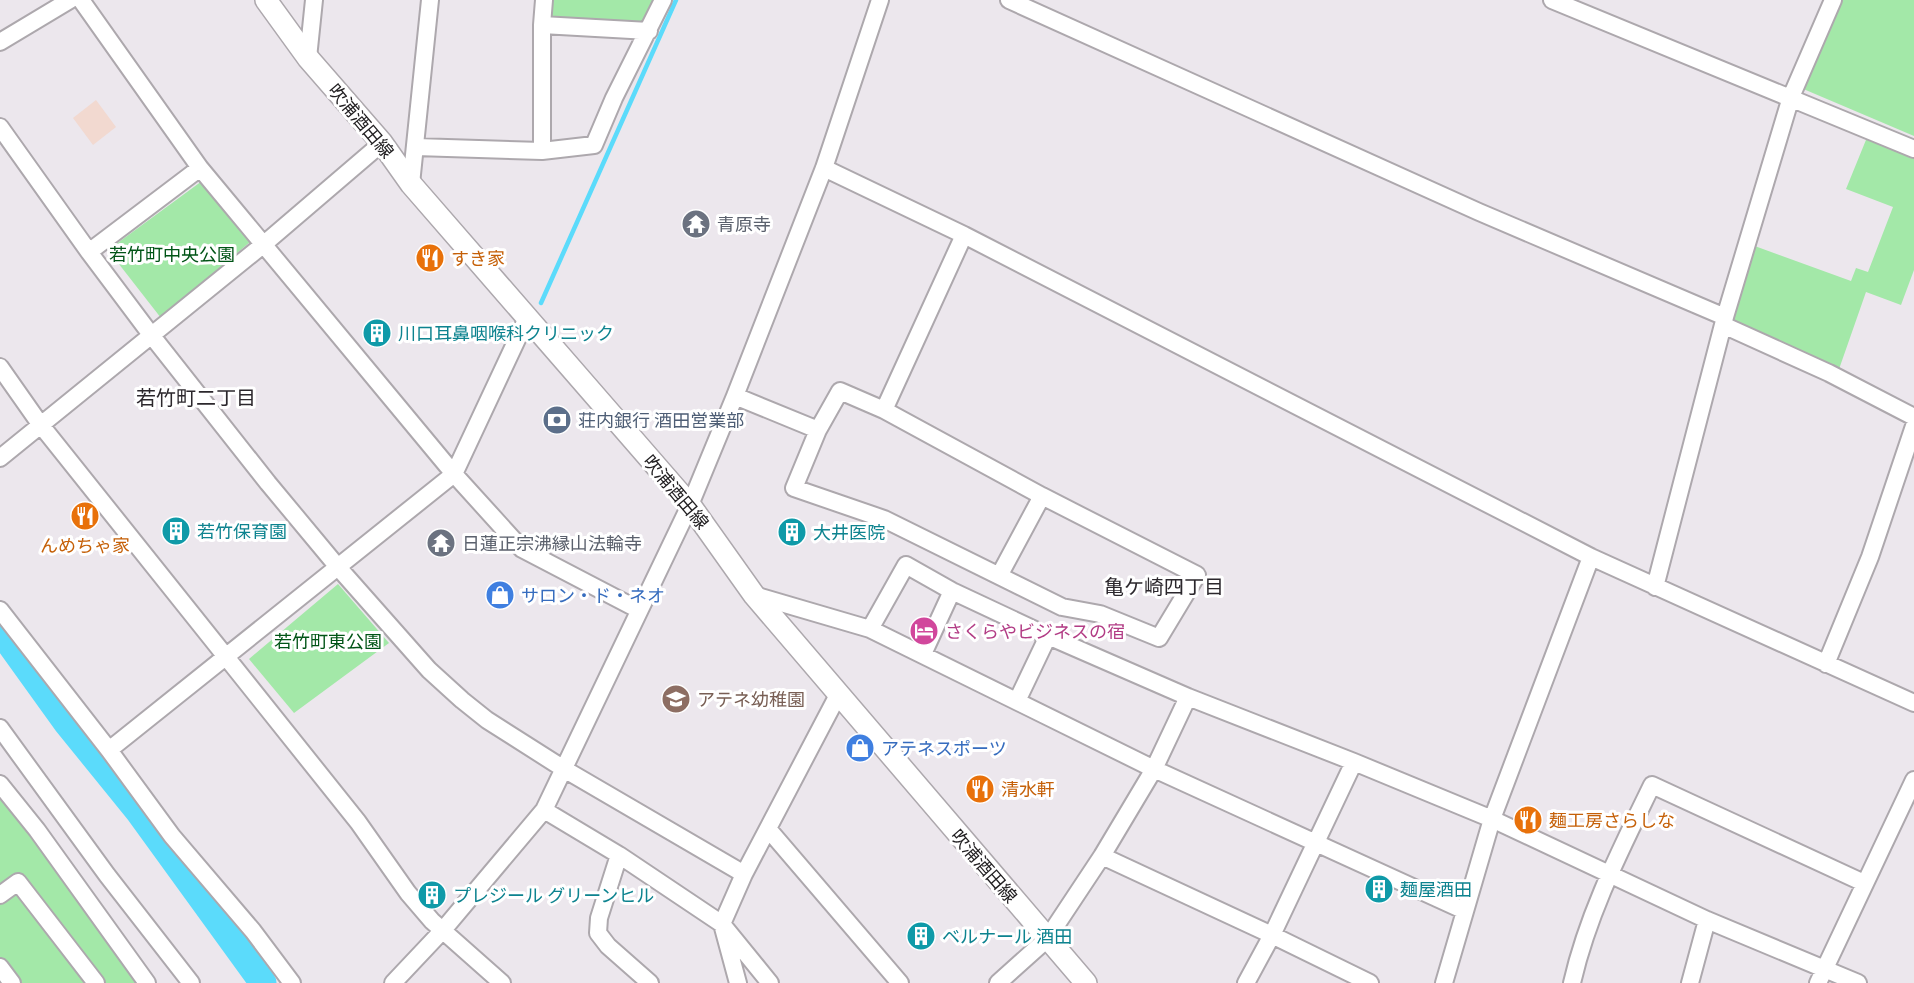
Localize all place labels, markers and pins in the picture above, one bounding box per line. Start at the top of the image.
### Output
temple icon: 青原寺 [680,208,712,240]
place label: 青原寺 [717,214,771,235]
restaurant icon: すき家 [414,242,446,274]
place label: すき家 [451,248,505,269]
building icon: 川口耳鼻咽喉科クリニック [361,317,393,349]
place label: 川口耳鼻咽喉科クリニック [398,323,614,344]
bank icon: 荘内銀行 酒田営業部 [541,404,573,436]
place label: 荘内銀行 酒田営業部 [578,410,744,431]
restaurant icon: んめちゃ家 [69,500,101,532]
building icon: 若竹保育園 [160,515,192,547]
building icon: 大井医院 [776,516,808,548]
place label: 若竹保育園 [197,521,287,542]
place label: 大井医院 [813,522,885,543]
temple icon: 日蓮正宗沸縁山法輪寺 [425,527,457,559]
place label: 日蓮正宗沸縁山法輪寺 [462,533,642,554]
place label: んめちゃ家 [40,535,130,556]
shop icon: サロン・ド・ネオ [484,579,516,611]
place label: サロン・ド・ネオ [521,585,665,606]
hotel icon: さくらやビジネスの宿 [908,615,940,647]
place label: さくらやビジネスの宿 [945,621,1125,642]
school or university icon: アテネ幼稚園 [660,683,692,715]
place label: アテネ幼稚園 [697,689,805,710]
shop icon: アテネスポーツ [844,732,876,764]
place label: アテネスポーツ [881,738,1007,759]
restaurant icon: 清水軒 [964,773,996,805]
place label: 清水軒 [1001,779,1055,800]
restaurant icon: 麺工房さらしな [1512,804,1544,836]
place label: 麺工房さらしな [1549,810,1675,831]
building icon: 麺屋酒田 [1363,873,1395,905]
building icon: プレジール グリーンヒル [416,879,448,911]
place label: 麺屋酒田 [1400,879,1472,900]
place label: プレジール グリーンヒル [453,885,654,906]
building icon: ベルナール 酒田 [905,920,937,952]
place label: ベルナール 酒田 [942,926,1072,947]

